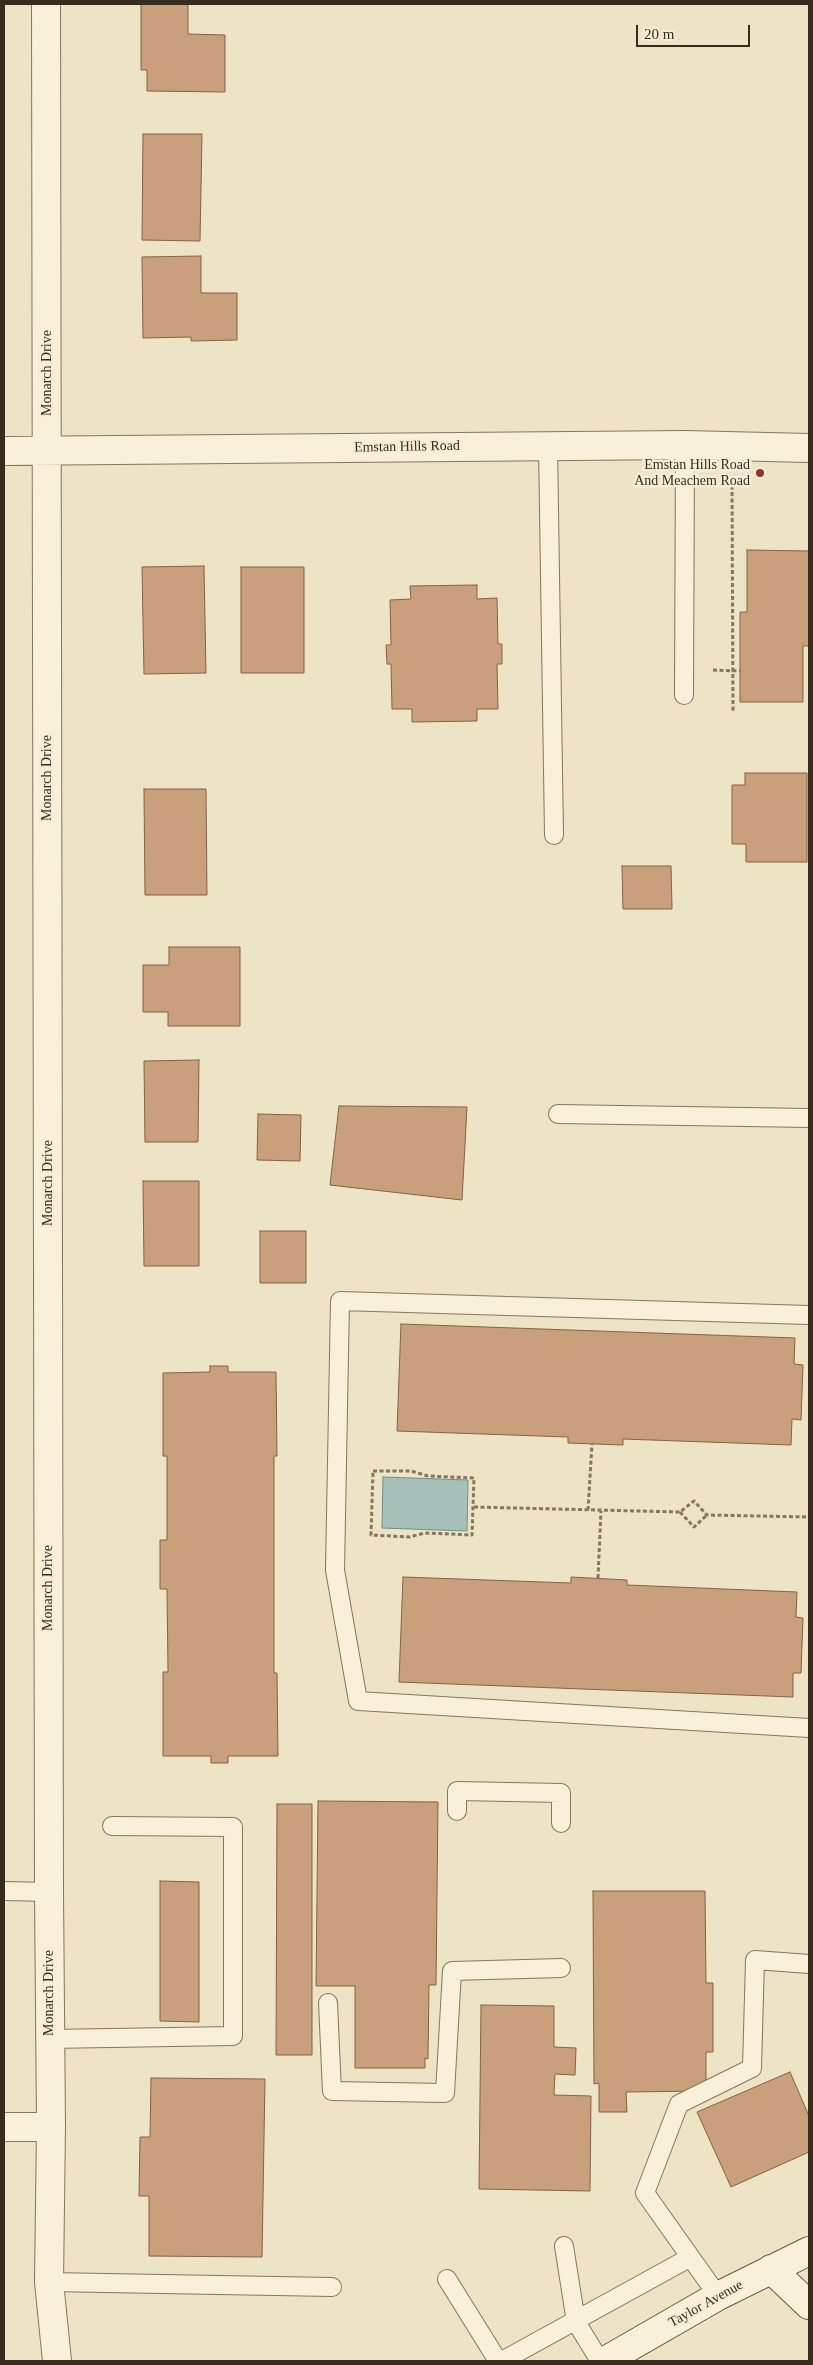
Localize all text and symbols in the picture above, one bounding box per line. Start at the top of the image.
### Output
scale bar [638,15,752,47]
text: 20 m [644,26,674,42]
street label: Monarch Drive [39,330,55,416]
street label: Emstan Hills Road [354,438,460,456]
place label: Emstan Hills Road And Meachem Road [634,457,750,490]
marker: Emstan Hills Road And Meachem Road [754,467,766,479]
street label: Monarch Drive [39,735,55,821]
street label: Monarch Drive [40,1140,56,1226]
street label: Monarch Drive [40,1545,56,1631]
street label: Monarch Drive [41,1950,57,2036]
street label: Taylor Avenue [666,2277,746,2331]

